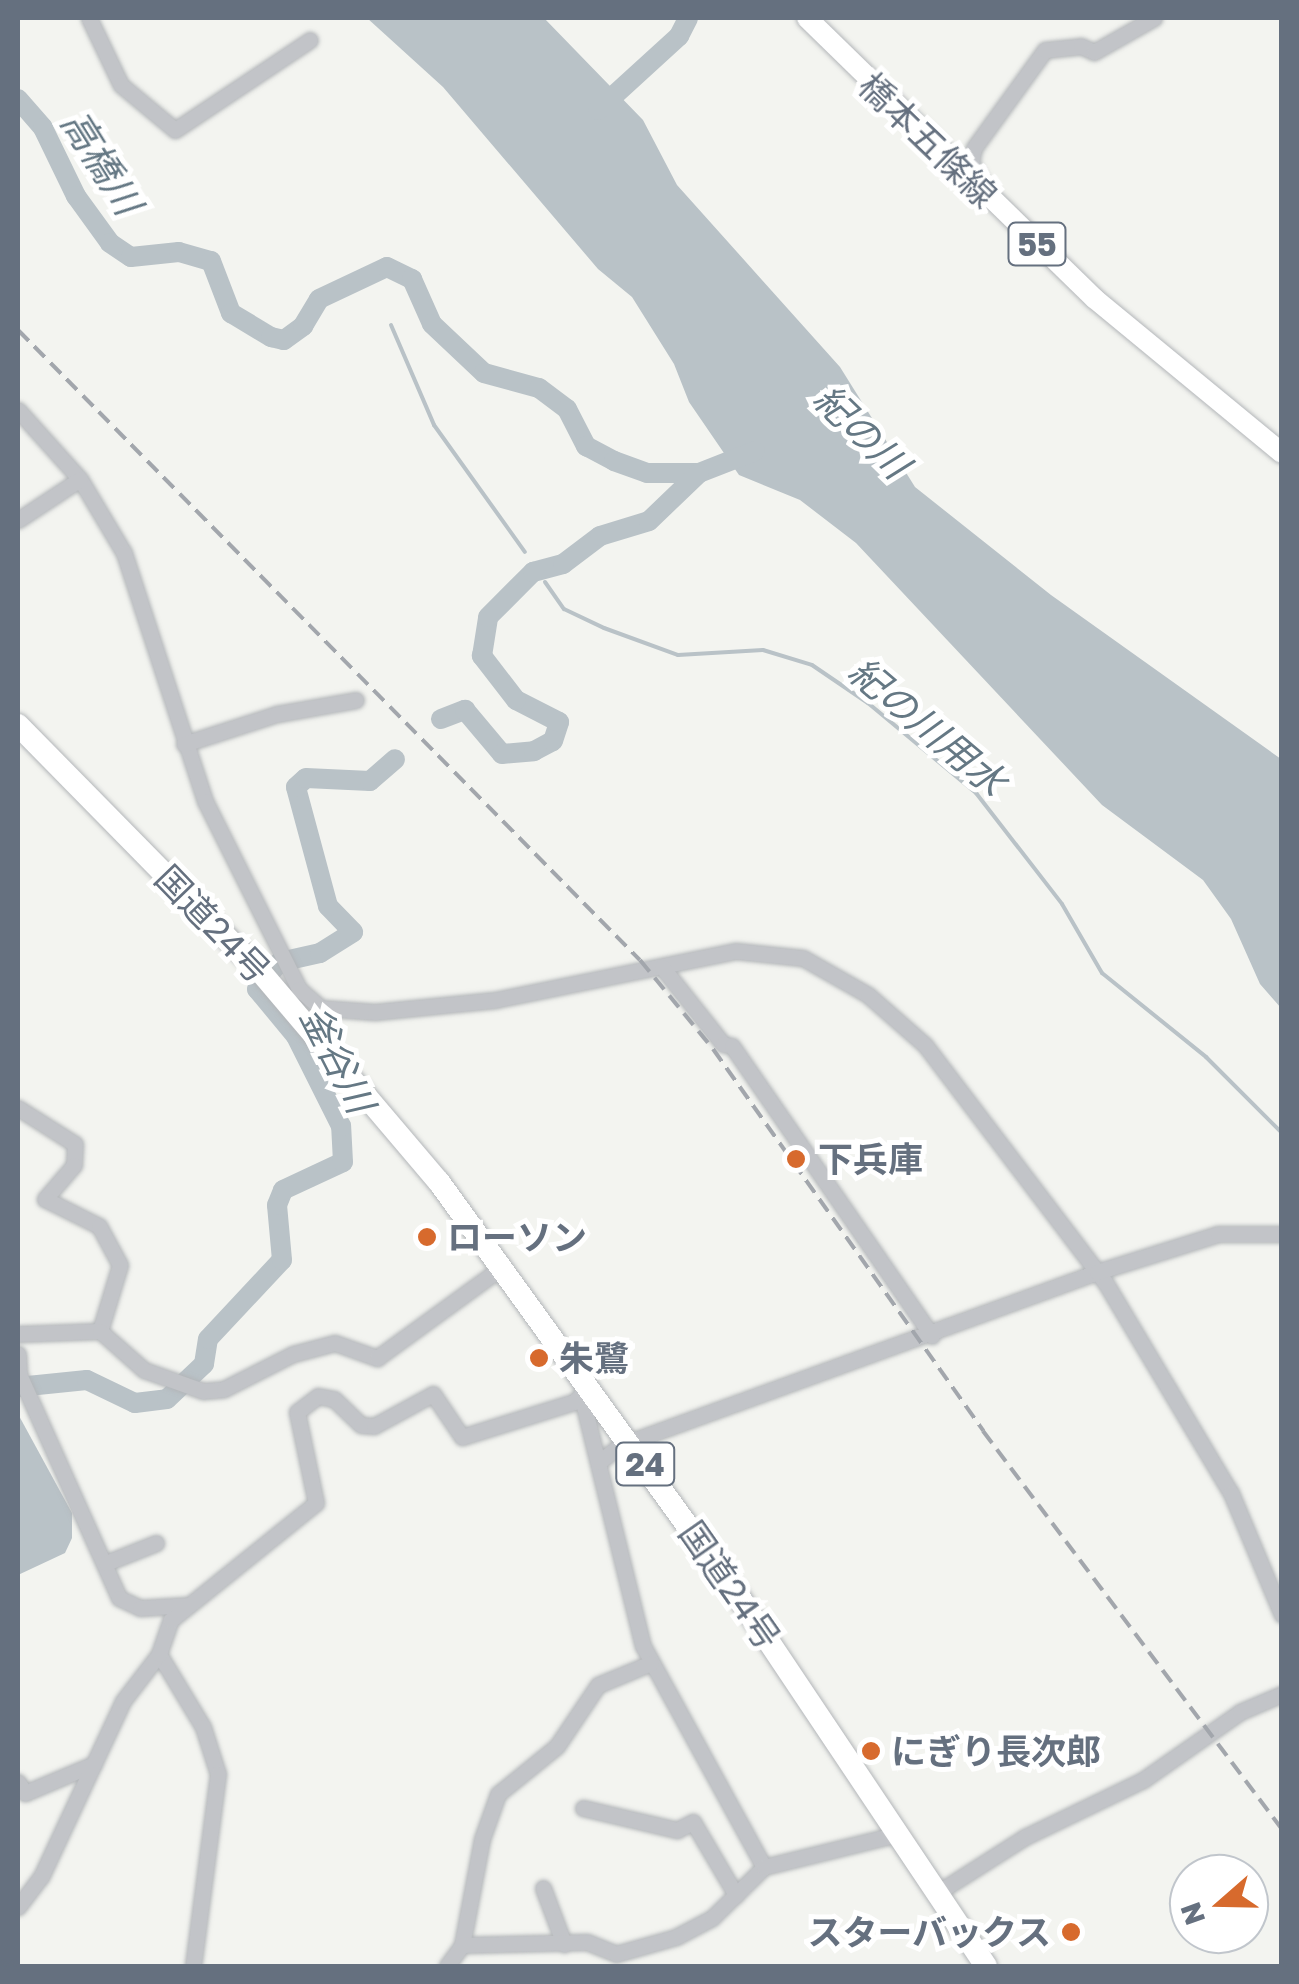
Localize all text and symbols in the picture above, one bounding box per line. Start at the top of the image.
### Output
street label: 橋本五條線 [850,64,1006,216]
water label: 高橋川 [52,102,152,222]
road number: 55 [1007,217,1067,271]
water label: 紀の川 [805,375,919,487]
water label: 紀の川用水 [841,647,1015,805]
street label: 国道24号 [147,857,279,991]
water label: 釜谷川 [292,998,384,1120]
place label: 下兵庫 [818,1138,923,1180]
marker: 下兵庫 [783,1146,809,1172]
place label: ローソン [447,1216,587,1258]
marker: ローソン [416,1226,438,1248]
place label: 朱鷺 [559,1337,629,1379]
marker: 朱鷺 [528,1347,550,1369]
road number: 24 [615,1437,675,1491]
street label: 国道24号 [671,1513,789,1657]
place label: にぎり長次郎 [891,1730,1101,1772]
marker: にぎり長次郎 [860,1740,882,1762]
north arrow [1169,1854,1269,1954]
text: N [1173,1898,1211,1929]
place label: スターバックス [806,1911,1051,1953]
marker: スターバックス [1060,1921,1082,1943]

